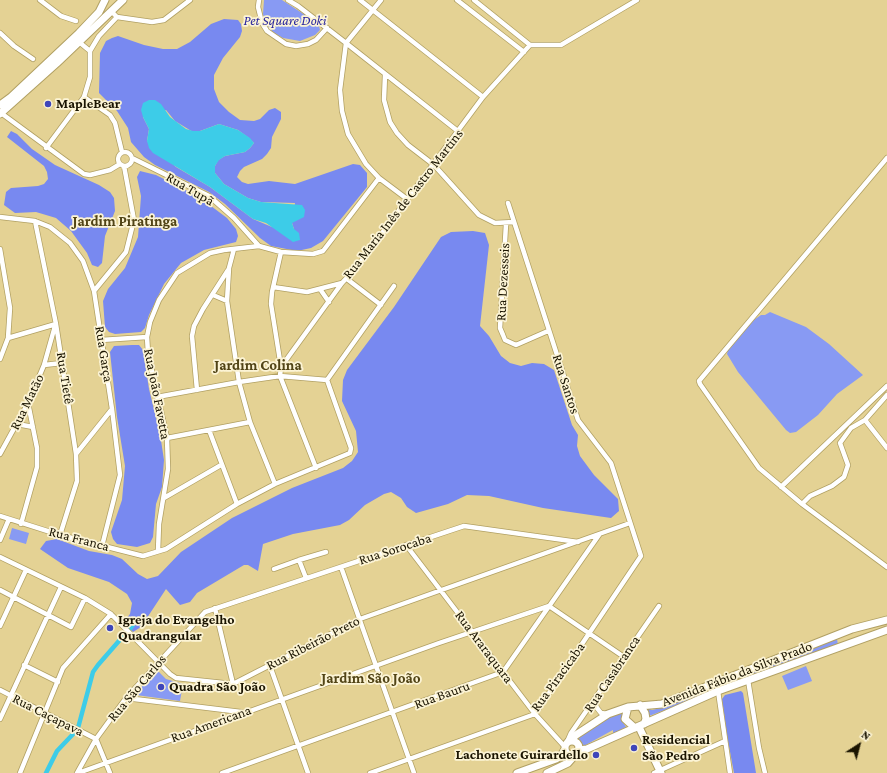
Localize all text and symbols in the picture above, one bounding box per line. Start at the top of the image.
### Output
park label: Pet Square Doki [243,13,327,29]
place label: MapleBear [56,96,120,112]
marker: MapleBear [43,99,53,109]
street label: Rua Maria Inês de Castro Martins [339,126,467,282]
street label: Rua Tupã [163,168,217,210]
district label: Jardim Piratinga [73,212,177,230]
street label: Rua Dezesseis [493,243,513,321]
street label: Rua Garça [91,325,117,383]
street label: Rua João Favetta [140,347,174,441]
street label: Rua Tietê [53,351,77,405]
street label: Rua Santos [548,352,584,416]
district label: Jardim Colina [214,356,302,374]
street label: Rua Matão [6,371,48,433]
street label: Rua Franca [47,523,111,555]
street label: Rua Sorocaba [357,529,433,569]
street label: Rua Araraquara [451,607,517,687]
place label: Igreja do Evangelho Quadrangular [118,612,235,644]
street label: Rua Ribeirão Preto [263,612,363,674]
marker: Igreja do Evangelho Quadrangular [105,623,115,633]
street label: Rua Casabranca [580,632,644,716]
street label: Avenida Fábio da Silva Prado [659,638,815,710]
street label: Rua Piracicaba [527,639,589,715]
street label: Rua São Carlos [104,651,170,725]
district label: Jardim São João [321,669,421,687]
street label: Rua Bauru [412,677,472,713]
place label: Quadra São João [169,679,266,695]
marker: Quadra São João [156,682,166,692]
street label: Rua Caçapava [10,690,86,740]
street label: Rua Americana [168,702,254,746]
north arrow [839,725,879,765]
text: N [859,728,873,742]
place label: Residencial São Pedro [642,732,710,764]
marker: Residencial São Pedro [629,743,639,753]
place label: Lachonete Guirardello [455,747,588,763]
marker: Lachonete Guirardello [591,750,601,760]

